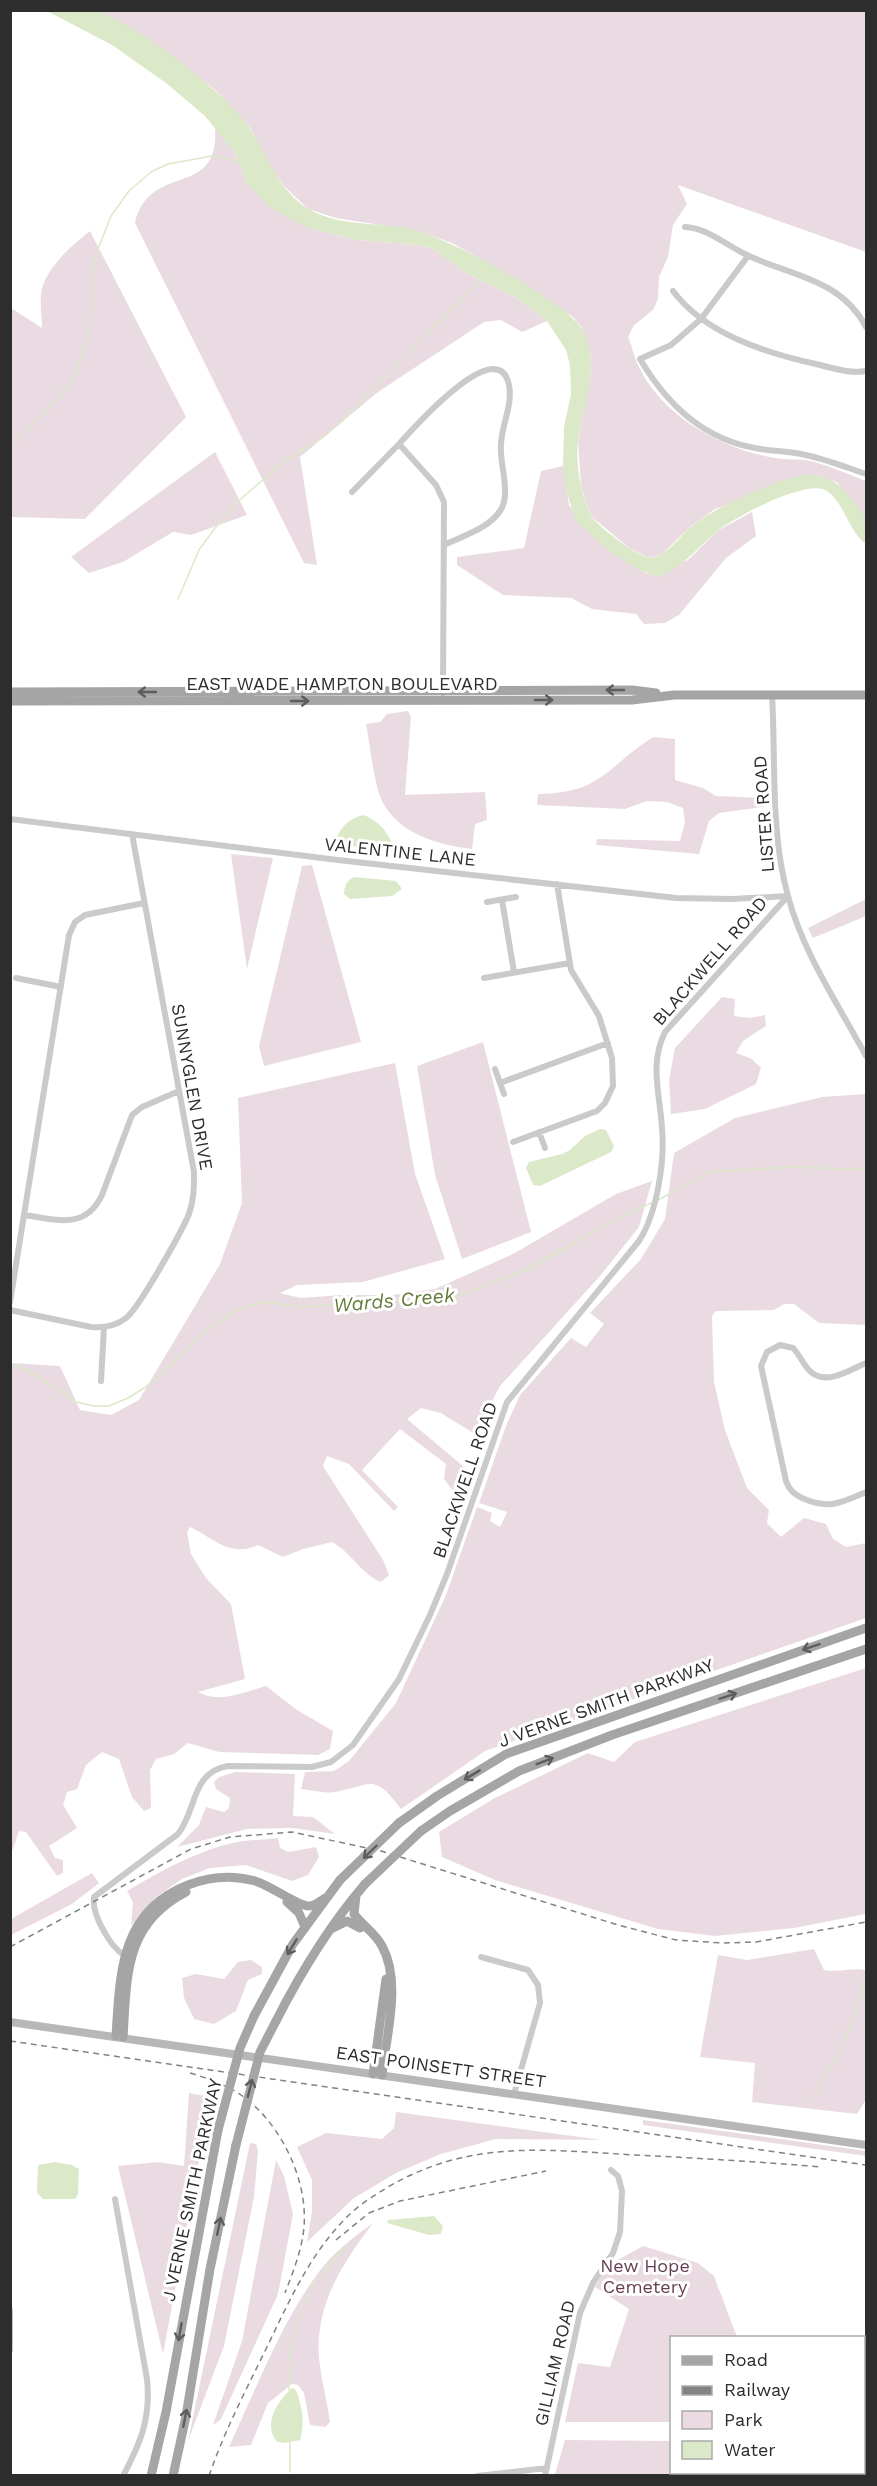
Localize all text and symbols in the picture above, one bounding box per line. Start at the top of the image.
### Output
street label: EAST WADE HAMPTON BOULEVARD [186,673,498,694]
one-way arrow [606,684,626,696]
one-way arrow [138,686,158,698]
one-way arrow [534,694,554,706]
one-way arrow [289,695,309,707]
street label: LISTER ROAD [749,755,778,873]
street label: VALENTINE LANE [323,833,477,870]
street label: BLACKWELL ROAD [648,892,771,1029]
street label: SUNNYGLEN DRIVE [168,1002,217,1172]
water label: Wards Creek [332,1283,457,1317]
street label: BLACKWELL ROAD [428,1399,501,1561]
one-way arrow [802,1643,821,1654]
street label: J VERNE SMITH PARKWAY [495,1654,717,1751]
one-way arrow [718,1689,737,1700]
one-way arrow [535,1755,553,1766]
one-way arrow [464,1769,481,1781]
one-way arrow [362,1844,377,1859]
one-way arrow [286,1938,298,1955]
street label: EAST POINSETT STREET [335,2041,548,2092]
street label: J VERNE SMITH PARKWAY [158,2076,226,2303]
one-way arrow [245,2079,257,2098]
one-way arrow [214,2217,225,2237]
park label: New Hope Cemetery [600,2255,690,2297]
street label: GILLIAM ROAD [530,2298,579,2428]
one-way arrow [174,2321,185,2341]
legend [670,2336,865,2474]
text: Road [724,2349,768,2370]
text: Railway [724,2379,791,2400]
one-way arrow [180,2409,191,2429]
text: Park [724,2409,763,2430]
text: Water [724,2439,776,2460]

